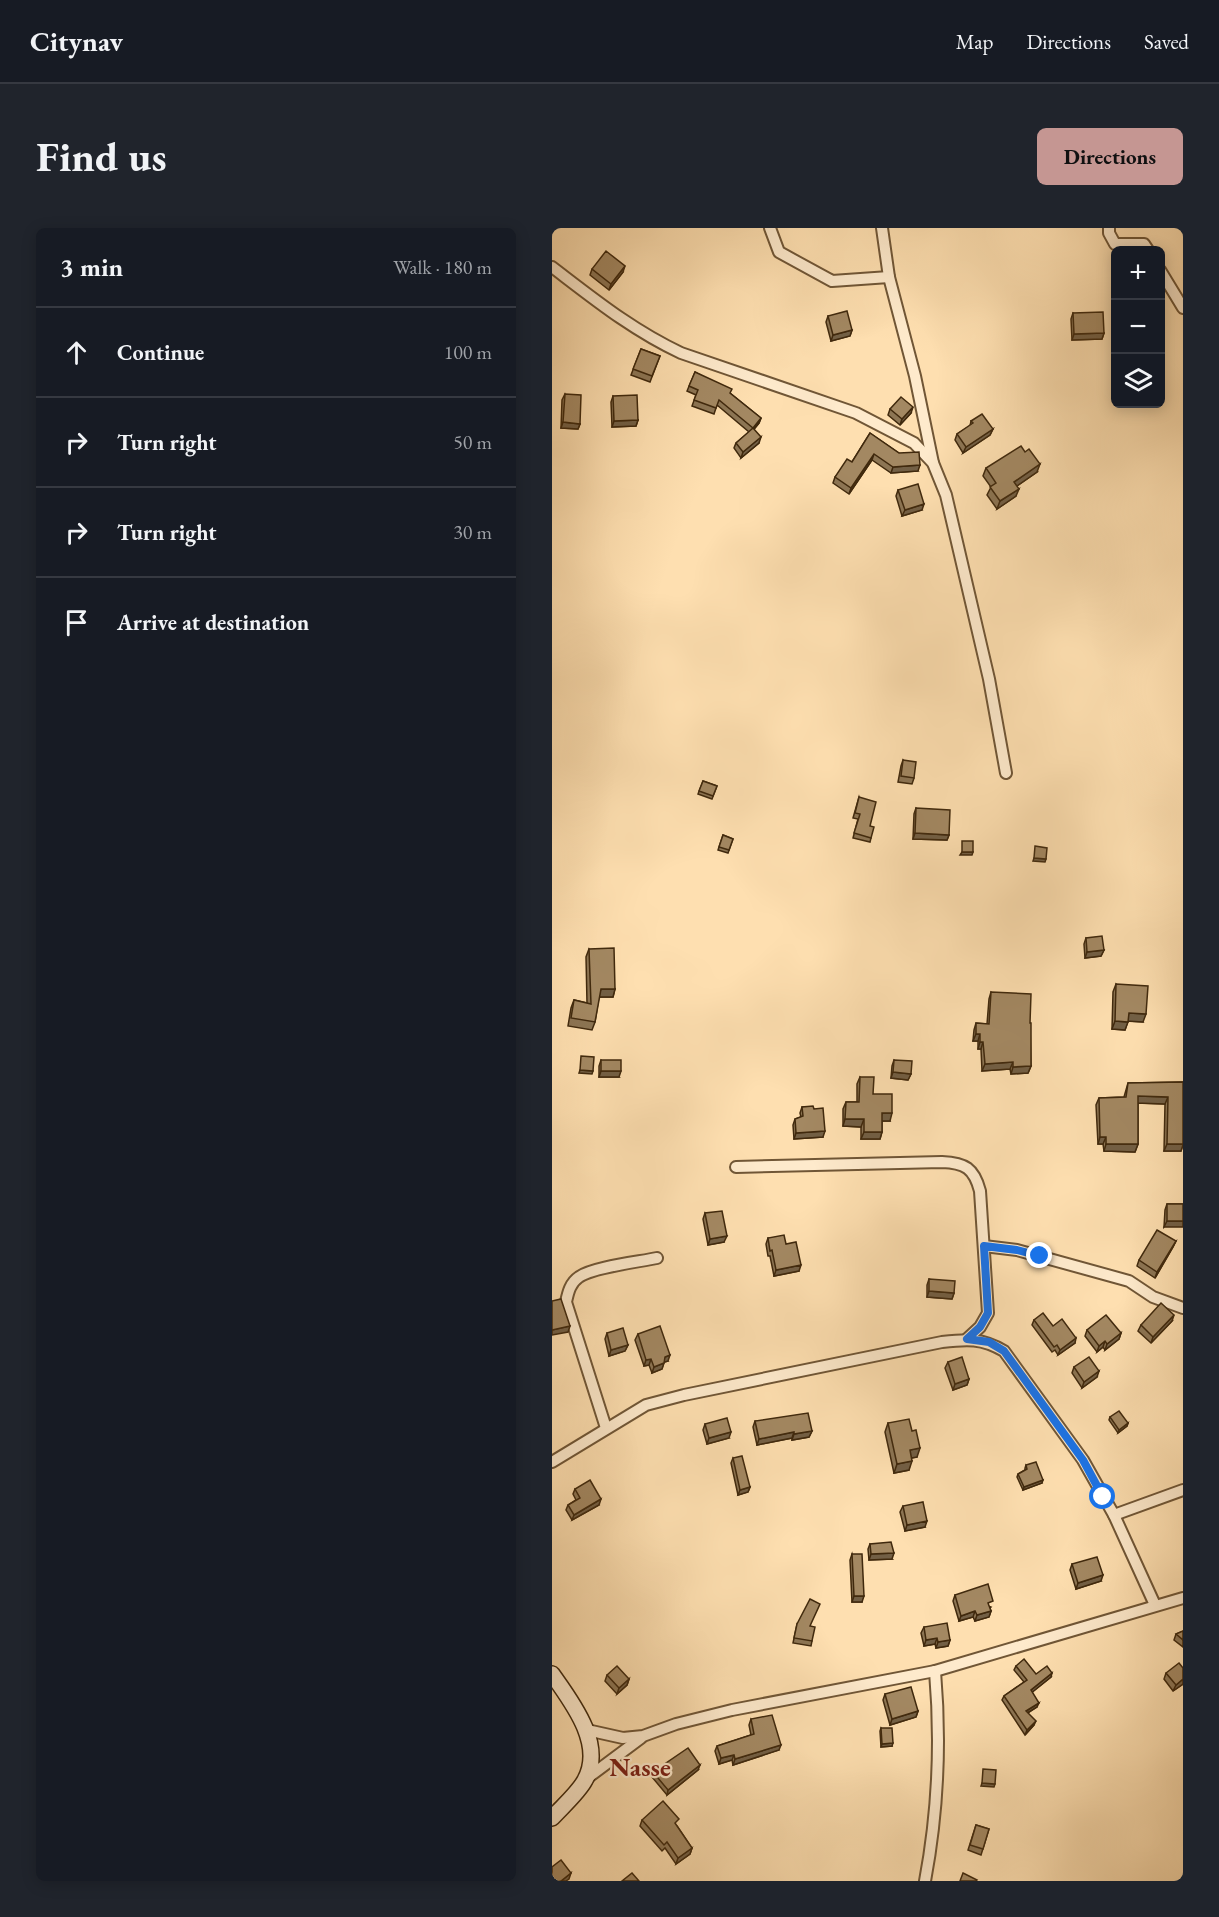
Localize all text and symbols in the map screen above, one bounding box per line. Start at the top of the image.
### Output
text: Citynav [30,23,123,59]
text: Map [956,28,993,55]
text: Directions [1026,28,1111,55]
text: Saved [1144,28,1189,55]
button: Directions [1037,128,1183,185]
text: Find us [36,129,167,184]
map controls [1111,246,1165,408]
button: + [1111,246,1165,300]
text: 3 min [60,250,123,284]
text: Walk · 180 m [393,254,492,280]
button: − [1111,300,1165,354]
icon: ahead [60,336,93,369]
text: Continue [117,338,204,367]
text: 100 m [444,339,492,365]
button: layers [1111,354,1165,408]
icon: right [60,426,93,459]
text: Turn right [117,428,216,457]
text: 50 m [453,429,492,455]
icon: right [60,516,93,549]
text: Turn right [117,518,216,547]
text: 30 m [453,519,492,545]
icon: arrive [60,606,93,639]
text: Arrive at destination [117,608,309,637]
route end [1026,1242,1052,1268]
route start [1089,1483,1115,1509]
district label: Nasse [609,1750,671,1784]

